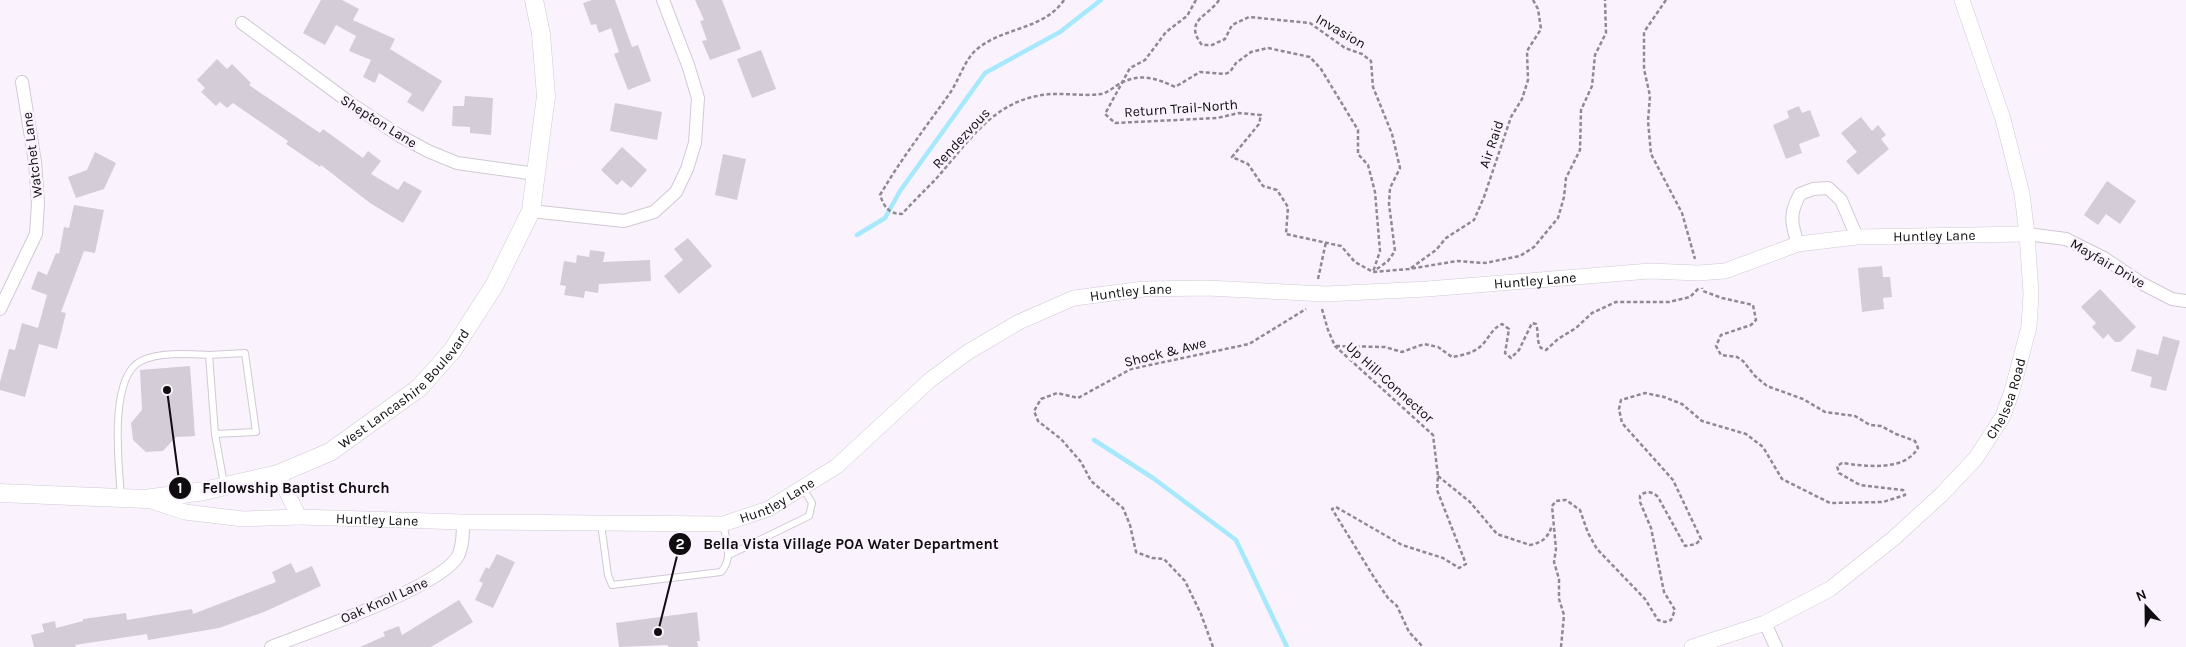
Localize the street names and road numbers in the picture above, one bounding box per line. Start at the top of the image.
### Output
street label: Invasion [1313,10,1369,52]
street label: Shepton Lane [337,91,420,152]
street label: Return Trail-North [1124,96,1239,121]
street label: Rendezvous [929,104,994,172]
street label: Watchet Lane [19,111,46,199]
street label: Air Raid [1475,118,1508,170]
street label: Huntley Lane [1893,227,1976,245]
street label: Mayfair Drive [2067,235,2148,292]
street label: Huntley Lane [1493,269,1577,293]
street label: Huntley Lane [1089,281,1172,305]
street label: West Lancashire Boulevard [335,326,473,453]
street label: Shock & Awe [1122,334,1208,371]
street label: Up Hill-Connector [1342,338,1438,427]
street label: Chelsea Road [1982,356,2029,442]
street label: Huntley Lane [737,474,818,527]
street label: Huntley Lane [336,510,419,530]
street label: Oak Knoll Lane [338,574,430,627]

